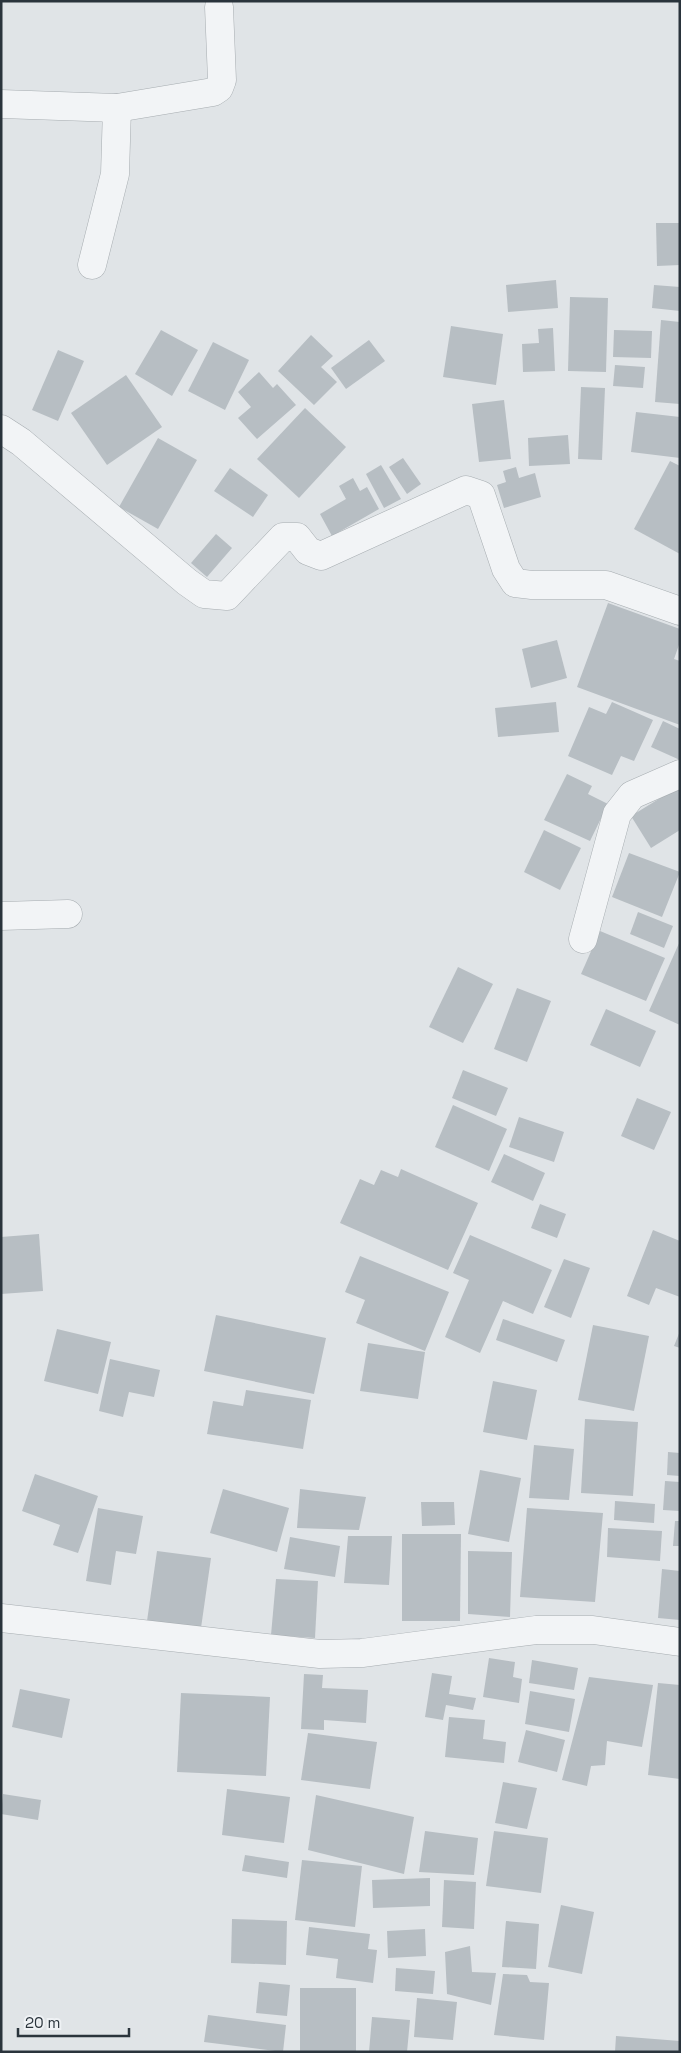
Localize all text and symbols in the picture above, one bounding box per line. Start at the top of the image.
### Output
scale bar [18,2006,129,2038]
text: 20 m [25,2013,60,2032]

